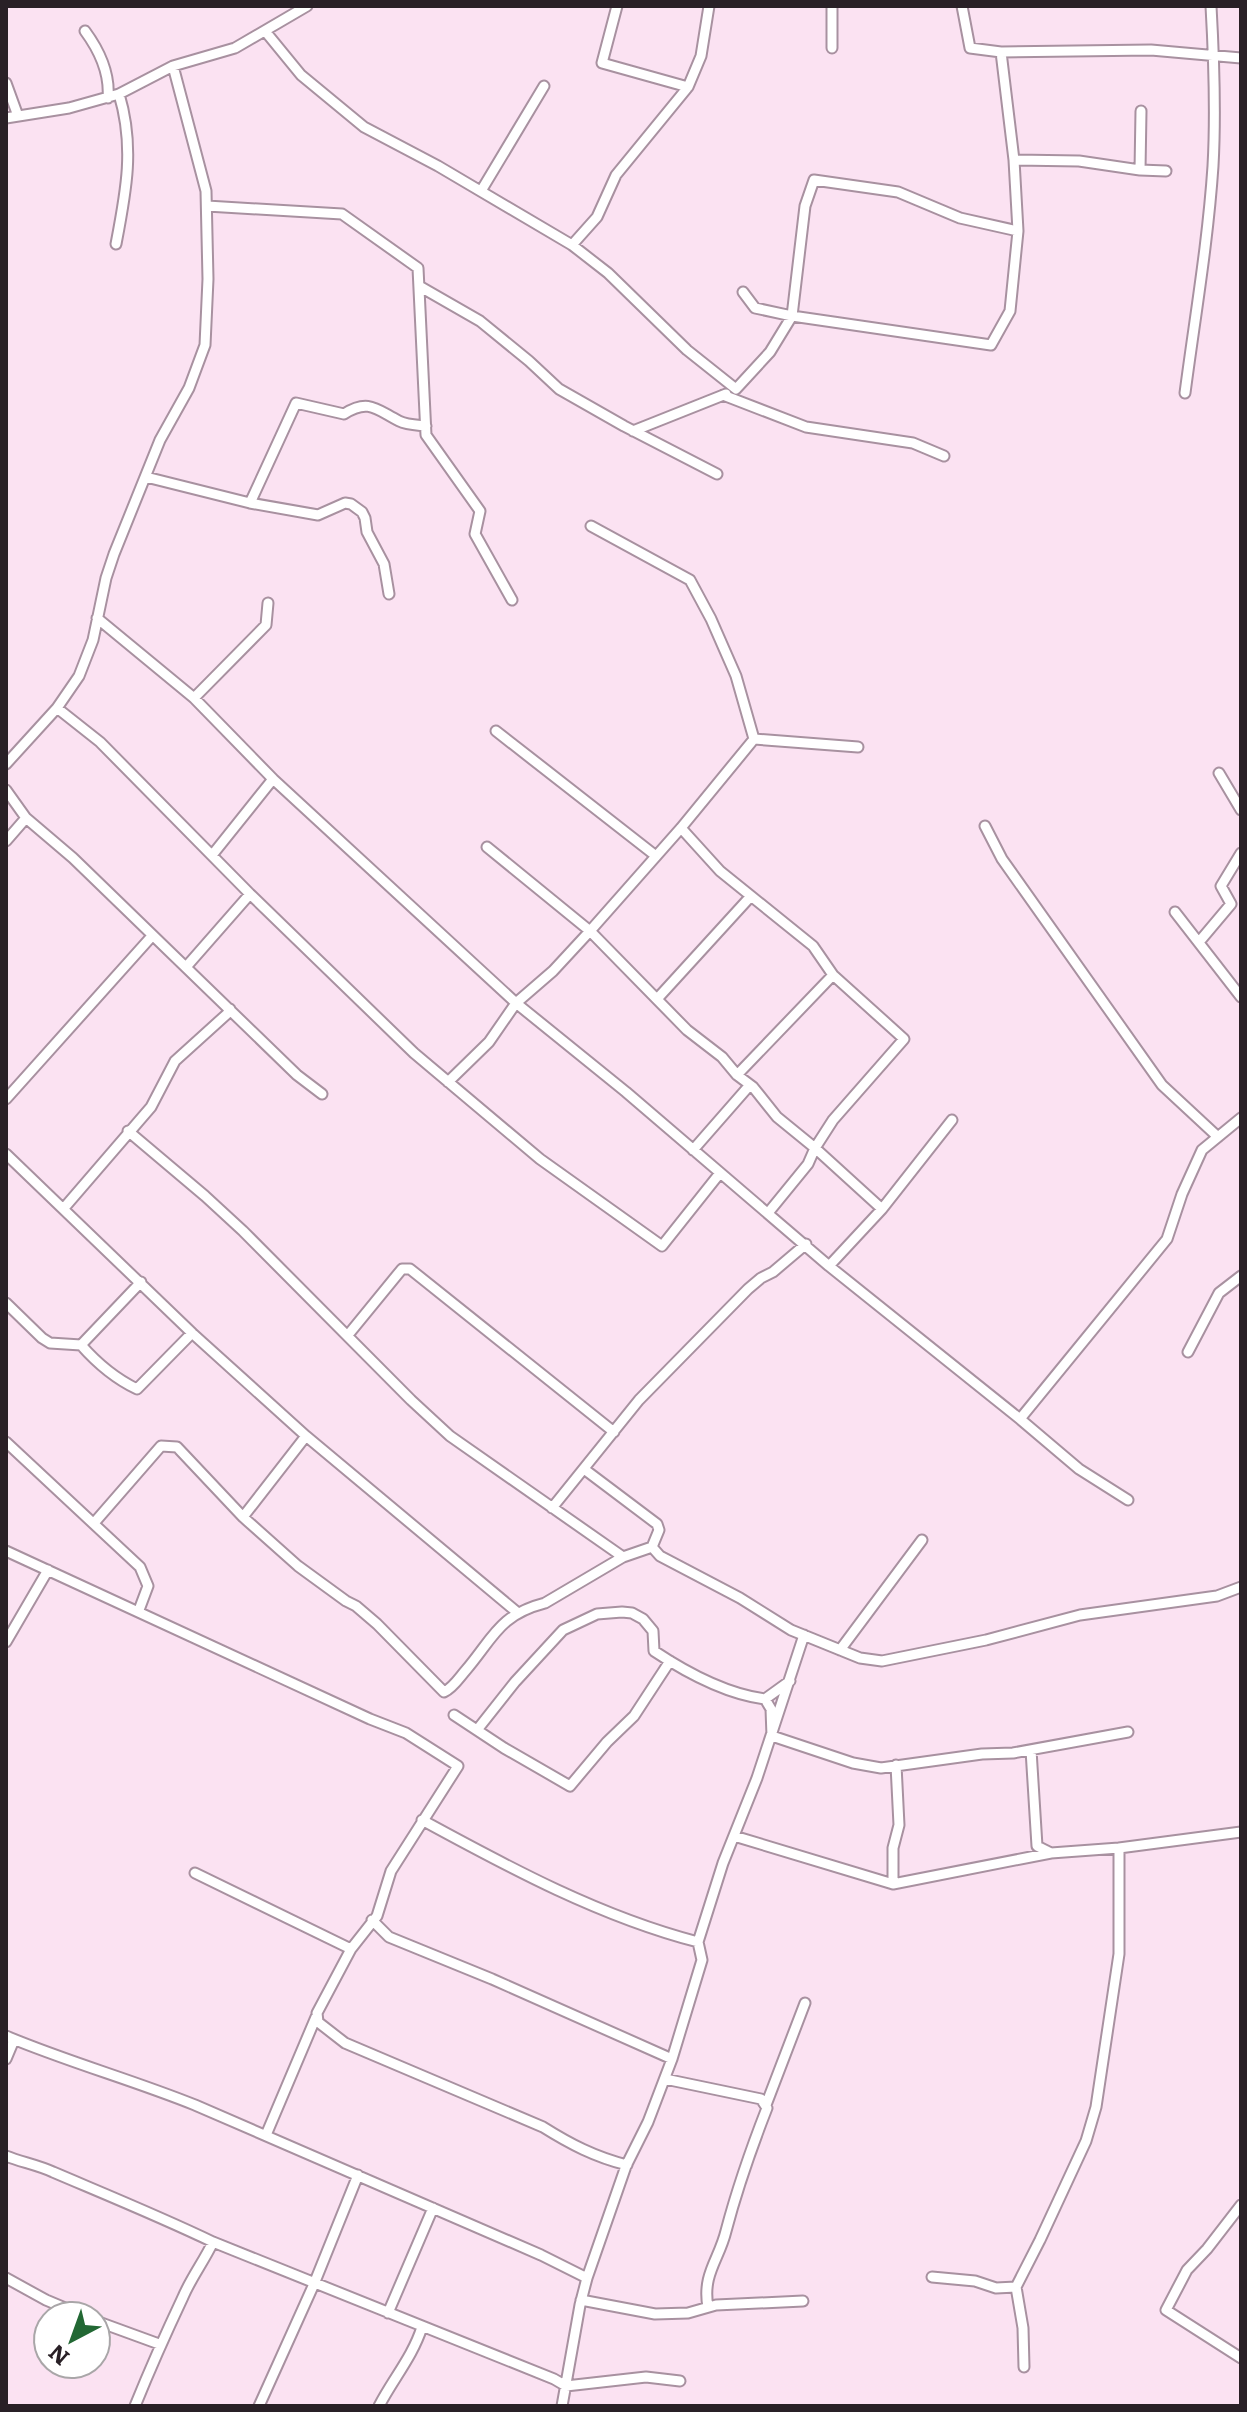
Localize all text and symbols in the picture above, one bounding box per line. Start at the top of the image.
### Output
north arrow [32,2300,112,2380]
text: N [40,2338,76,2375]

